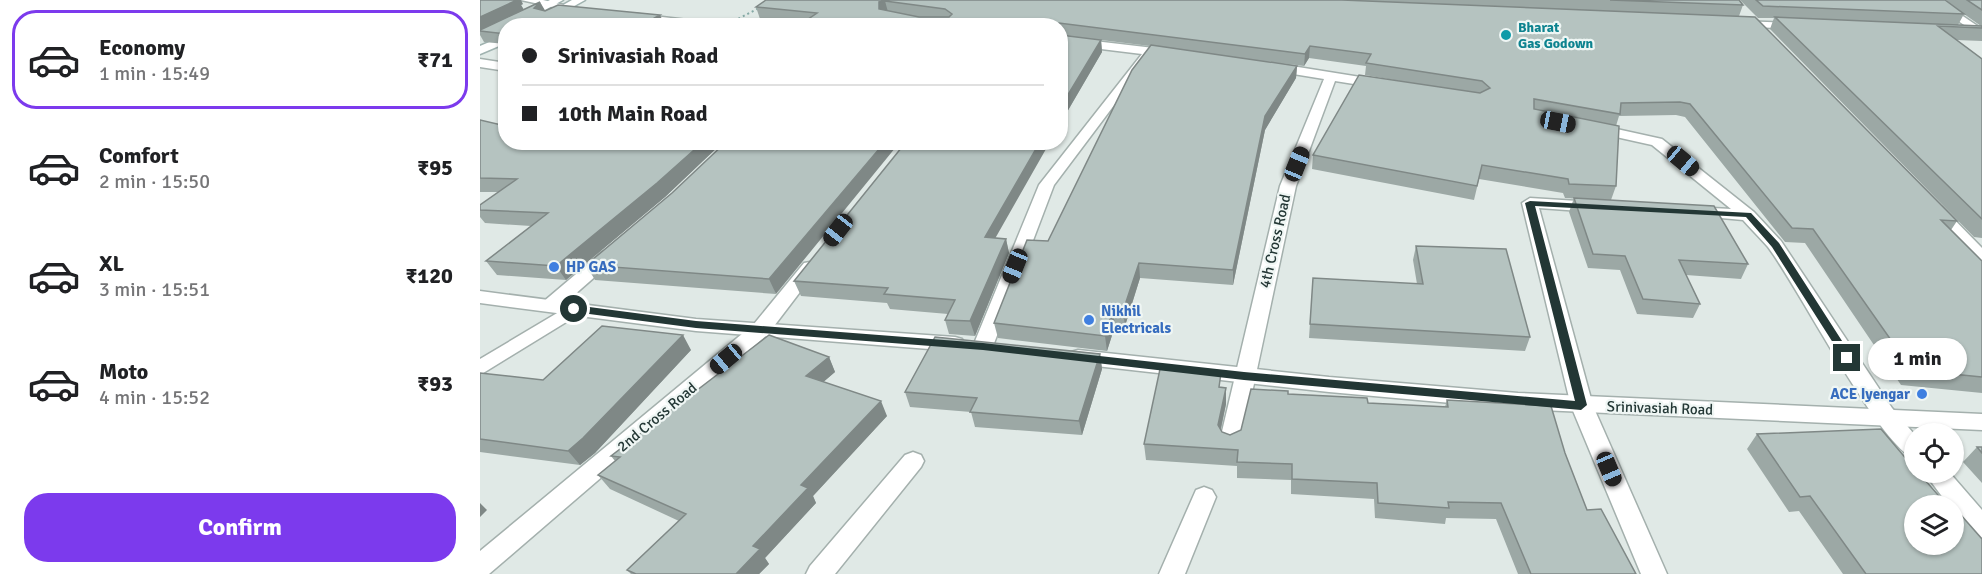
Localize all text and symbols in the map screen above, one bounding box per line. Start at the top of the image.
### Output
place label: Bharat Gas Godown [1518,19,1594,52]
marker: Bharat Gas Godown [1499,28,1513,42]
icon: car [27,33,81,87]
text: Economy [99,34,185,61]
text: Srinivasiah Road [558,42,718,69]
text: ₹71 [417,46,453,73]
text: 1 min · 15:49 [99,61,210,86]
text: 10th Main Road [558,100,708,127]
car [1539,110,1577,134]
icon: car [27,141,81,195]
text: Comfort [99,142,179,169]
car [1663,143,1703,179]
car [1282,144,1312,184]
text: ₹95 [417,154,453,181]
text: 2 min · 15:50 [99,169,210,194]
street label: 4th Cross Road [1255,192,1295,290]
car [820,210,856,250]
car [1000,246,1030,286]
icon: car [27,249,81,303]
text: XL [99,250,124,277]
place label: HP GAS [566,258,616,276]
marker: HP GAS [547,260,561,274]
text: ₹120 [405,262,453,289]
text: 3 min · 15:51 [99,277,210,302]
route start [560,295,587,322]
place label: Nikhil Electricals [1101,302,1172,337]
marker: Nikhil Electricals [1082,313,1096,327]
callout: 1 min [1868,337,1967,379]
car [706,341,746,377]
route end [1833,344,1860,371]
text: 1 min [1893,346,1942,371]
icon: car [27,357,81,411]
text: Moto [99,358,148,385]
text: ₹93 [417,370,453,397]
street label: 2nd Cross Road [614,379,700,455]
text: 4 min · 15:52 [99,385,210,410]
place label: ACE Iyengar [1830,385,1910,403]
marker: ACE Iyengar [1915,387,1929,401]
street label: Srinivasiah Road [1606,397,1714,419]
map controls [1904,423,1964,555]
button: locate [1904,423,1964,483]
car [1594,449,1624,489]
button: Confirm [24,493,456,562]
button: layers [1904,495,1964,555]

